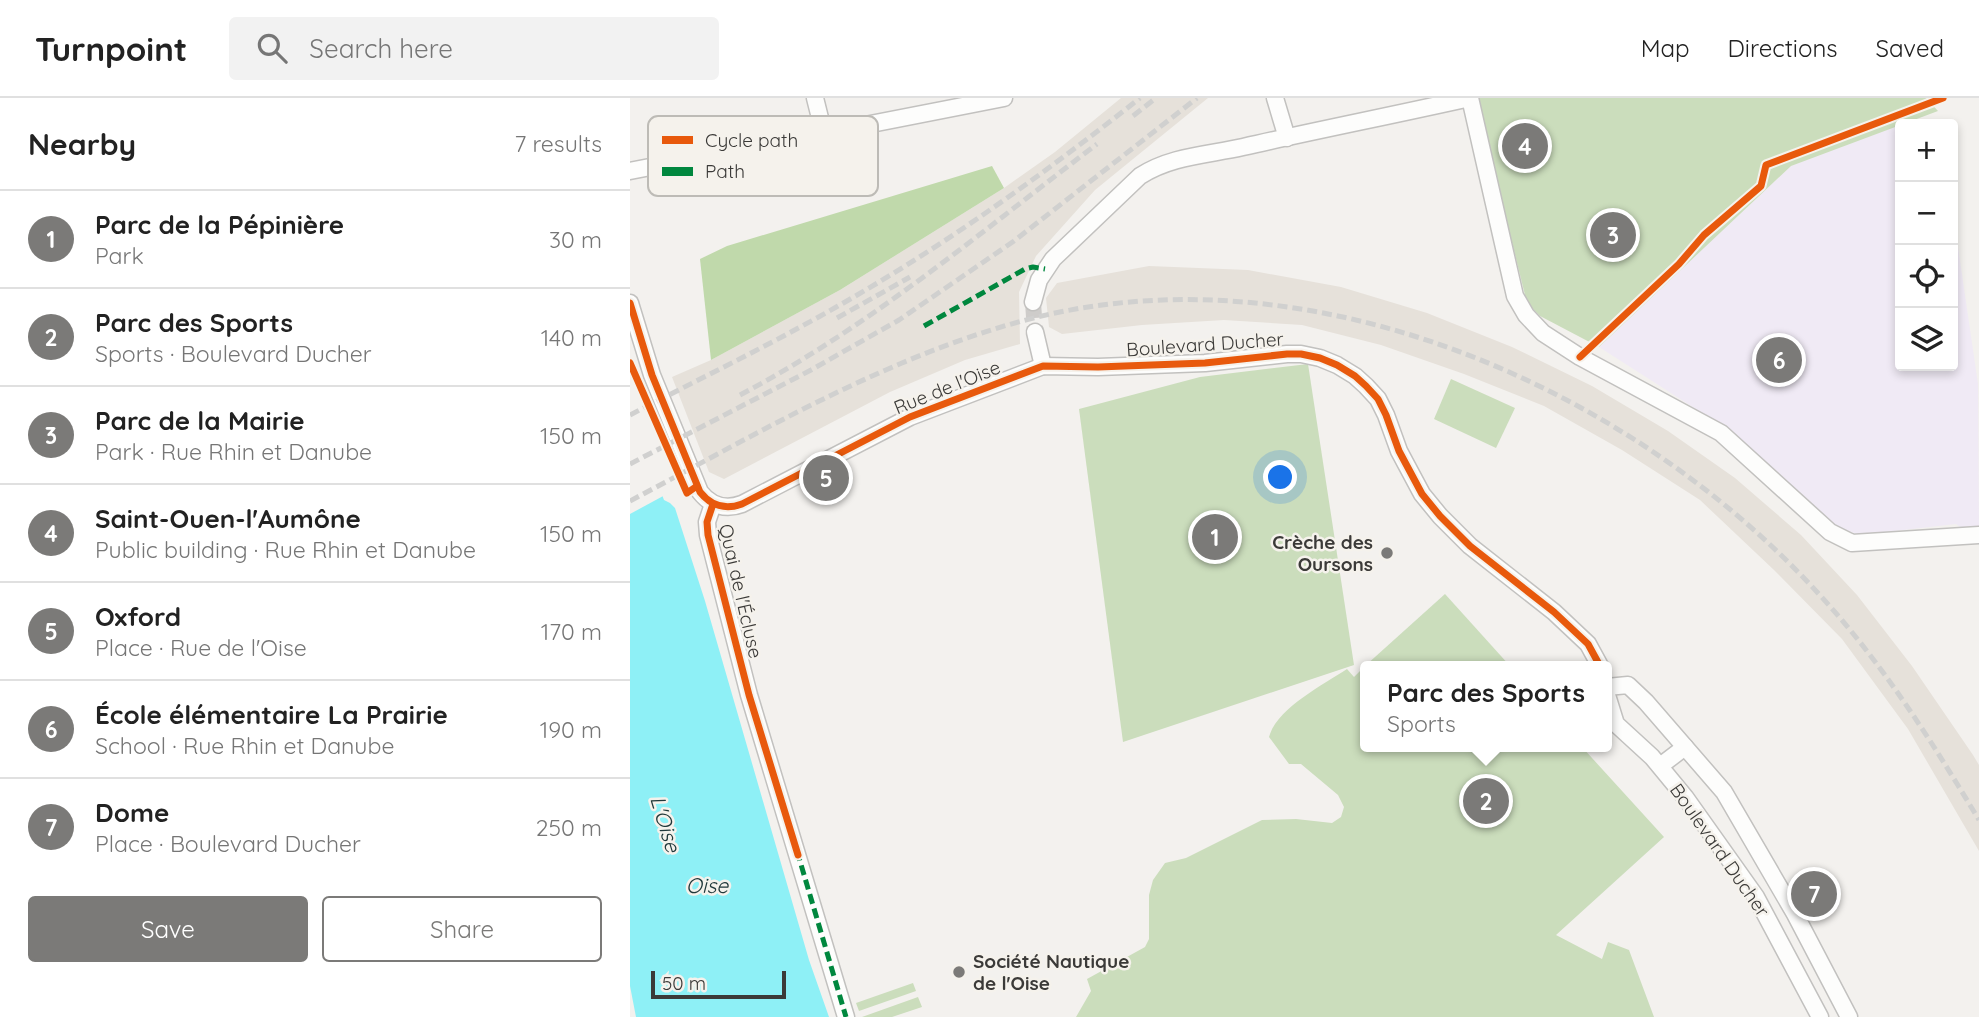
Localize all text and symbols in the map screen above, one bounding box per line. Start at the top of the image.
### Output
search box [229,17,719,80]
text: Turnpoint [35,28,187,69]
icon: search [253,29,291,67]
text: Search here [309,32,453,65]
text: Map [1641,33,1690,63]
text: Directions [1728,33,1838,63]
text: Saved [1876,33,1944,63]
legend [648,116,878,196]
map controls [1895,119,1958,371]
button: + [1895,119,1958,182]
pin: 4 [1502,120,1548,172]
text: Nearby [28,125,136,163]
text: Cycle path [705,128,798,152]
text: 7 results [514,129,602,158]
text: Path [705,159,745,183]
button: − [1895,182,1958,245]
text: Parc de la Pépinière [95,208,344,241]
pin: 3 [1590,209,1636,261]
text: 1 [47,225,55,254]
text: 30 m [549,225,602,254]
text: Park [95,241,144,270]
button: locate [1895,245,1958,308]
text: Parc des Sports [95,306,293,339]
button: layers [1895,308,1958,371]
text: 2 [44,323,58,352]
text: 140 m [541,323,602,352]
street label: Boulevard Ducher [1125,326,1285,361]
pin: 6 [1756,334,1802,386]
text: Sports · Boulevard Ducher [95,339,372,368]
street label: Rue de l'Oise [890,355,1004,419]
text: Parc de la Mairie [95,404,304,437]
text: 3 [45,421,57,450]
text: 150 m [540,421,602,450]
text: Park · Rue Rhin et Danube [95,437,372,466]
pin: 5 [803,452,849,504]
your location [1263,460,1297,494]
text: Saint-Ouen-l'Aumône [95,502,361,535]
pin: 1 [1192,511,1238,563]
text: 4 [44,519,58,548]
text: 150 m [540,519,602,548]
street label: Quai de l'Écluse [714,521,768,661]
place label: Crèche des Oursons [1272,530,1373,576]
text: Public building · Rue Rhin et Danube [95,535,476,564]
marker: Crèche des Oursons [1379,545,1395,561]
text: Oxford [95,600,181,633]
text: 5 [44,617,58,646]
text: 170 m [541,617,602,646]
text: Place · Rue de l'Oise [95,633,307,662]
popup [1360,661,1612,752]
text: Parc des Sports [1387,676,1585,709]
text: École élémentaire La Prairie [95,698,448,731]
text: Sports [1387,709,1456,738]
text: 6 [45,715,57,744]
text: 190 m [540,715,602,744]
text: School · Rue Rhin et Danube [95,731,394,760]
pin: 2 [1463,775,1509,827]
street label: Boulevard Ducher [1665,779,1775,922]
water label: L'Oise [645,792,687,856]
text: Dome [95,796,169,829]
text: 7 [45,813,57,842]
text: 250 m [536,813,602,842]
text: Place · Boulevard Ducher [95,829,361,858]
pin: 7 [1791,868,1837,920]
water label: Oise [686,872,729,898]
button: Save [28,896,308,962]
button: Share [322,896,602,962]
place label: Société Nautique de l'Oise [973,949,1129,995]
marker: Société Nautique de l'Oise [951,964,967,980]
scale bar [651,968,786,1000]
text: 50 m [662,971,706,995]

